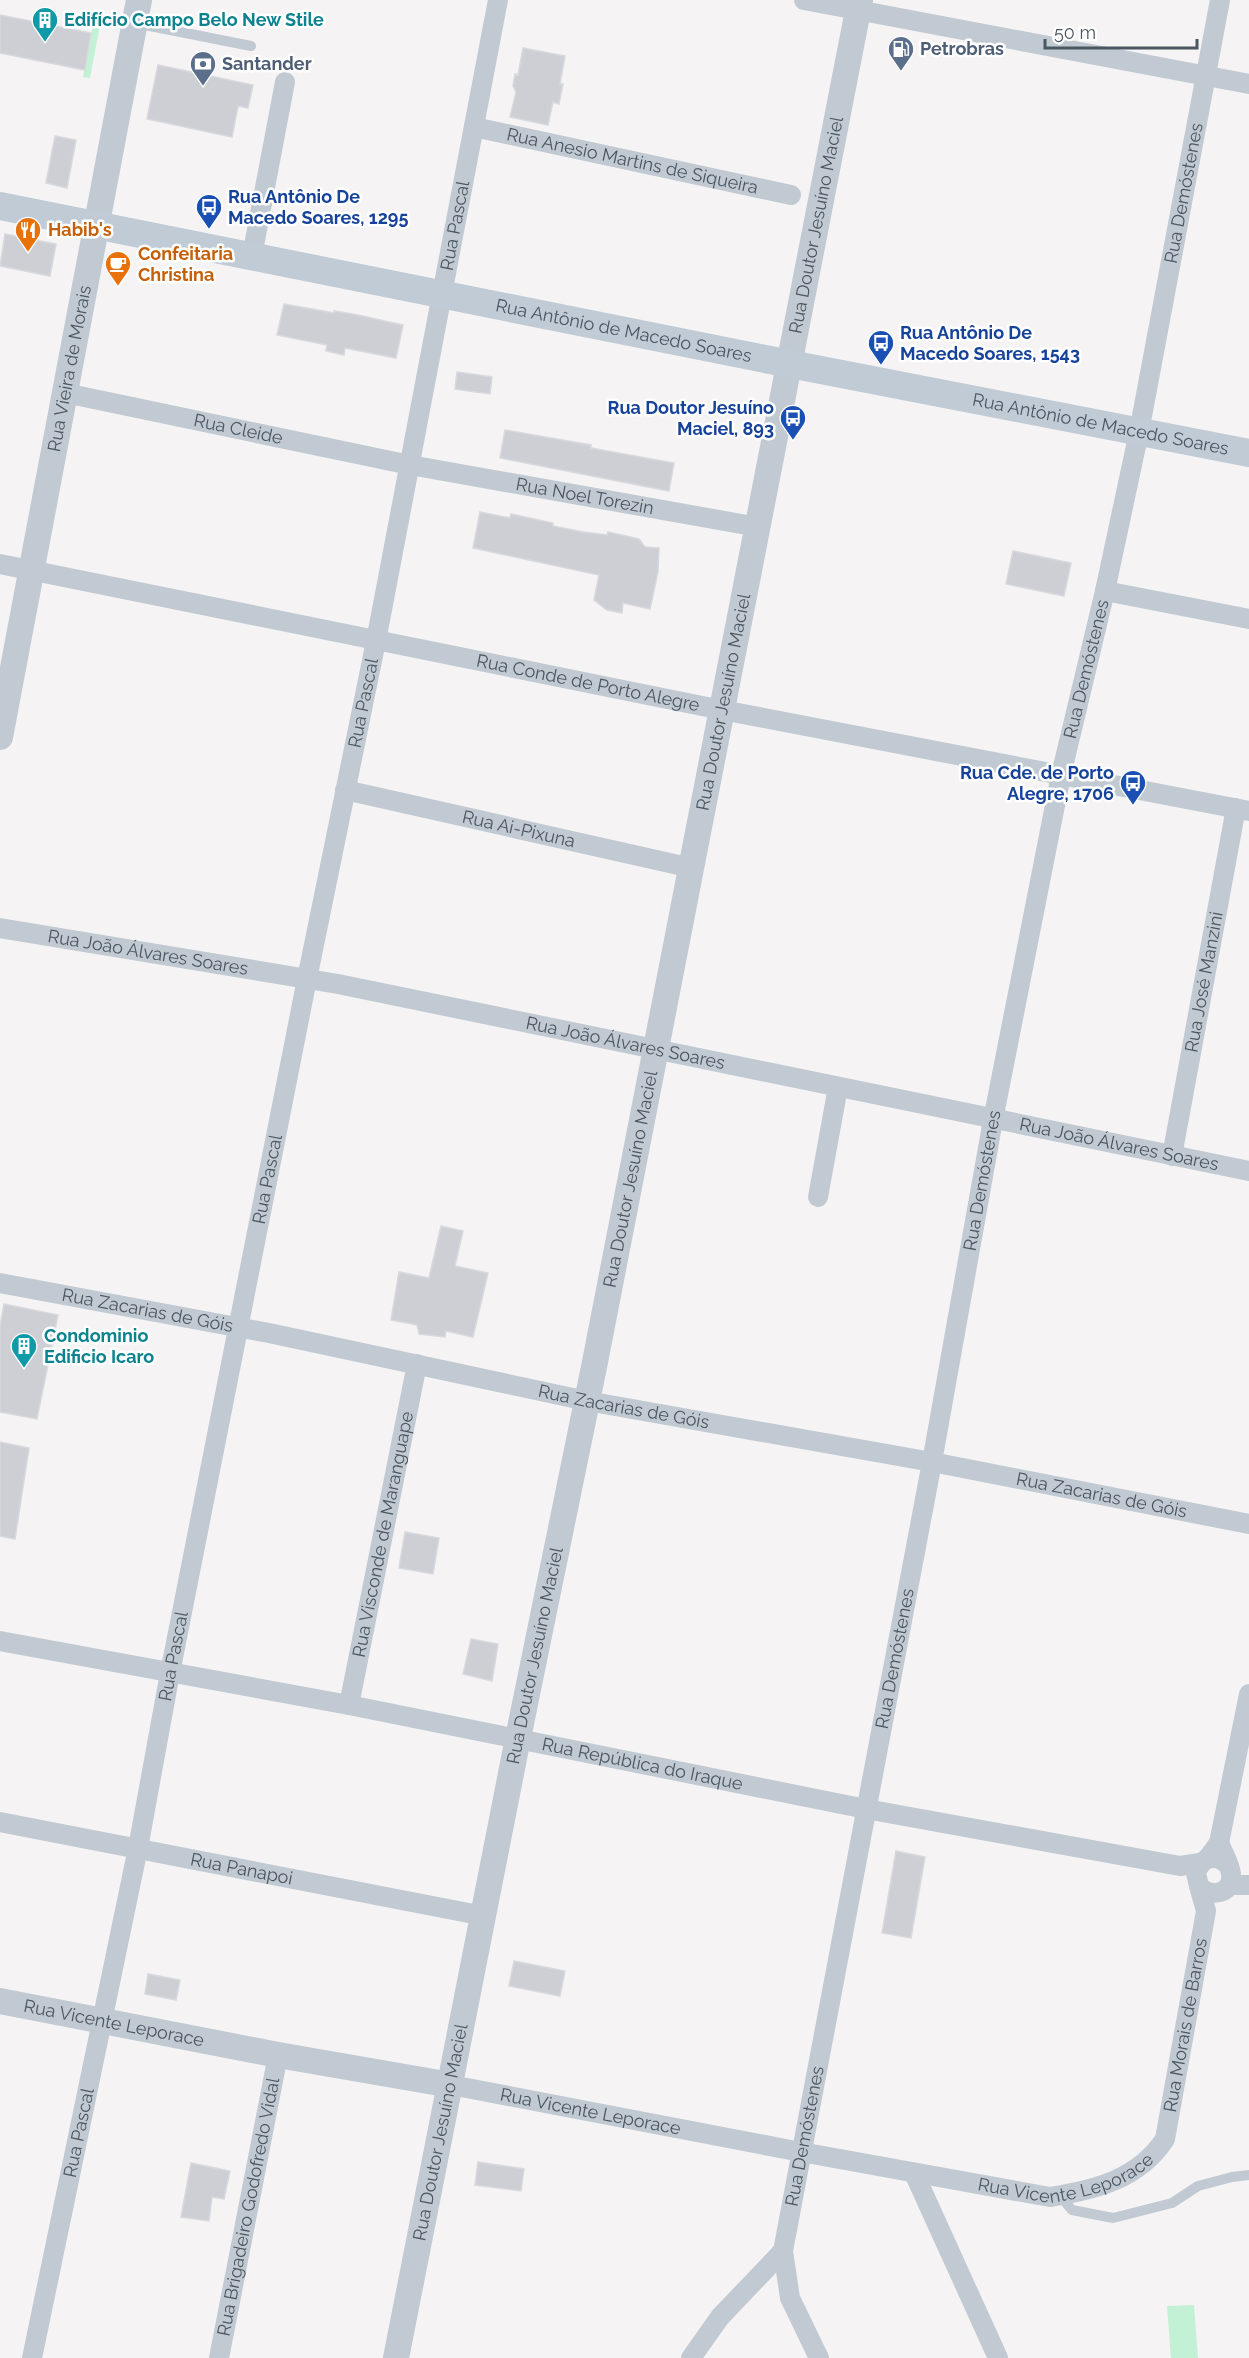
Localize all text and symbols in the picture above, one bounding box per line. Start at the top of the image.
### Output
building icon: Edifício Campo Belo New Stile [30,5,60,43]
place label: Edifício Campo Belo New Stile [64,9,324,30]
scale bar [1045,12,1196,50]
text: 50 m [1054,22,1096,43]
fuel station icon: Petrobras [886,34,916,72]
place label: Petrobras [920,38,1004,59]
bank icon: Santander [188,49,218,87]
place label: Santander [222,53,312,74]
street label: Rua Doutor Jesuíno Maciel [784,114,847,335]
street label: Rua Demóstenes [1160,121,1207,265]
street label: Rua Anesio Martins de Siqueira [505,123,760,198]
street label: Rua Pascal [436,179,473,272]
place label: Rua Antônio De Macedo Soares, 1295 [228,186,408,228]
bus stop icon: Rua Antônio De Macedo Soares, 1295 [194,192,224,230]
restaurant icon: Habib's [13,215,43,253]
place label: Habib's [48,219,112,240]
place label: Confeitaria Christina [138,243,233,285]
cafe icon: Confeitaria Christina [103,249,133,287]
street label: Rua Vieira de Morais [43,283,95,453]
street label: Rua Antônio de Macedo Soares [494,294,754,366]
place label: Rua Antônio De Macedo Soares, 1543 [900,322,1080,364]
bus stop icon: Rua Antônio De Macedo Soares, 1543 [866,328,896,366]
street label: Rua Antônio de Macedo Soares [971,389,1231,459]
place label: Rua Doutor Jesuíno Maciel, 893 [608,397,774,439]
bus stop icon: Rua Doutor Jesuíno Maciel, 893 [778,403,808,441]
street label: Rua Cleide [192,409,285,448]
street label: Rua Noel Torezin [514,473,655,518]
street label: Rua Doutor Jesuíno Maciel [692,592,754,812]
street label: Rua Demóstenes [1059,597,1113,741]
street label: Rua Conde de Porto Alegre [475,650,702,715]
street label: Rua Pascal [343,656,382,749]
place label: Rua Cde. de Porto Alegre, 1706 [960,762,1114,804]
bus stop icon: Rua Cde. de Porto Alegre, 1706 [1118,768,1148,806]
street label: Rua Ai-Pixuna [460,806,577,851]
street label: Rua José Manzini [1180,910,1227,1054]
street label: Rua João Álvares Soares [46,925,250,979]
street label: Rua João Álvares Soares [524,1012,727,1073]
street label: Rua Doutor Jesuíno Maciel [599,1069,661,1289]
street label: Rua Demóstenes [959,1108,1005,1252]
street label: Rua João Álvares Soares [1018,1113,1221,1175]
street label: Rua Pascal [248,1132,286,1226]
street label: Rua Zacarias de Góis [60,1284,235,1336]
place label: Condominio Edificio Icaro [44,1325,154,1367]
building icon: Condominio Edificio Icaro [9,1331,39,1369]
street label: Rua Zacarias de Góis [536,1380,711,1432]
street label: Rua Visconde de Maranguape [348,1409,417,1659]
street label: Rua Zacarias de Góis [1015,1468,1189,1522]
street label: Rua Doutor Jesuíno Maciel [502,1545,567,1766]
street label: Rua Demóstenes [871,1586,918,1730]
street label: Rua Pascal [154,1609,192,1703]
street label: Rua República do Iraque [540,1733,745,1794]
street label: Rua Panapoi [189,1848,294,1889]
street label: Rua Morais de Barros [1159,1936,1211,2114]
street label: Rua Vicente Leporace [22,1995,206,2050]
street label: Rua Doutor Jesuíno Maciel [408,2022,472,2243]
street label: Rua Demóstenes [781,2064,828,2208]
street label: Rua Brigadeiro Godofredo Vidal [213,2076,283,2338]
street label: Rua Vicente Leporace [499,2084,683,2139]
street label: Rua Pascal [59,2086,98,2179]
street label: Rua Vicente Leporace [976,2148,1158,2207]

